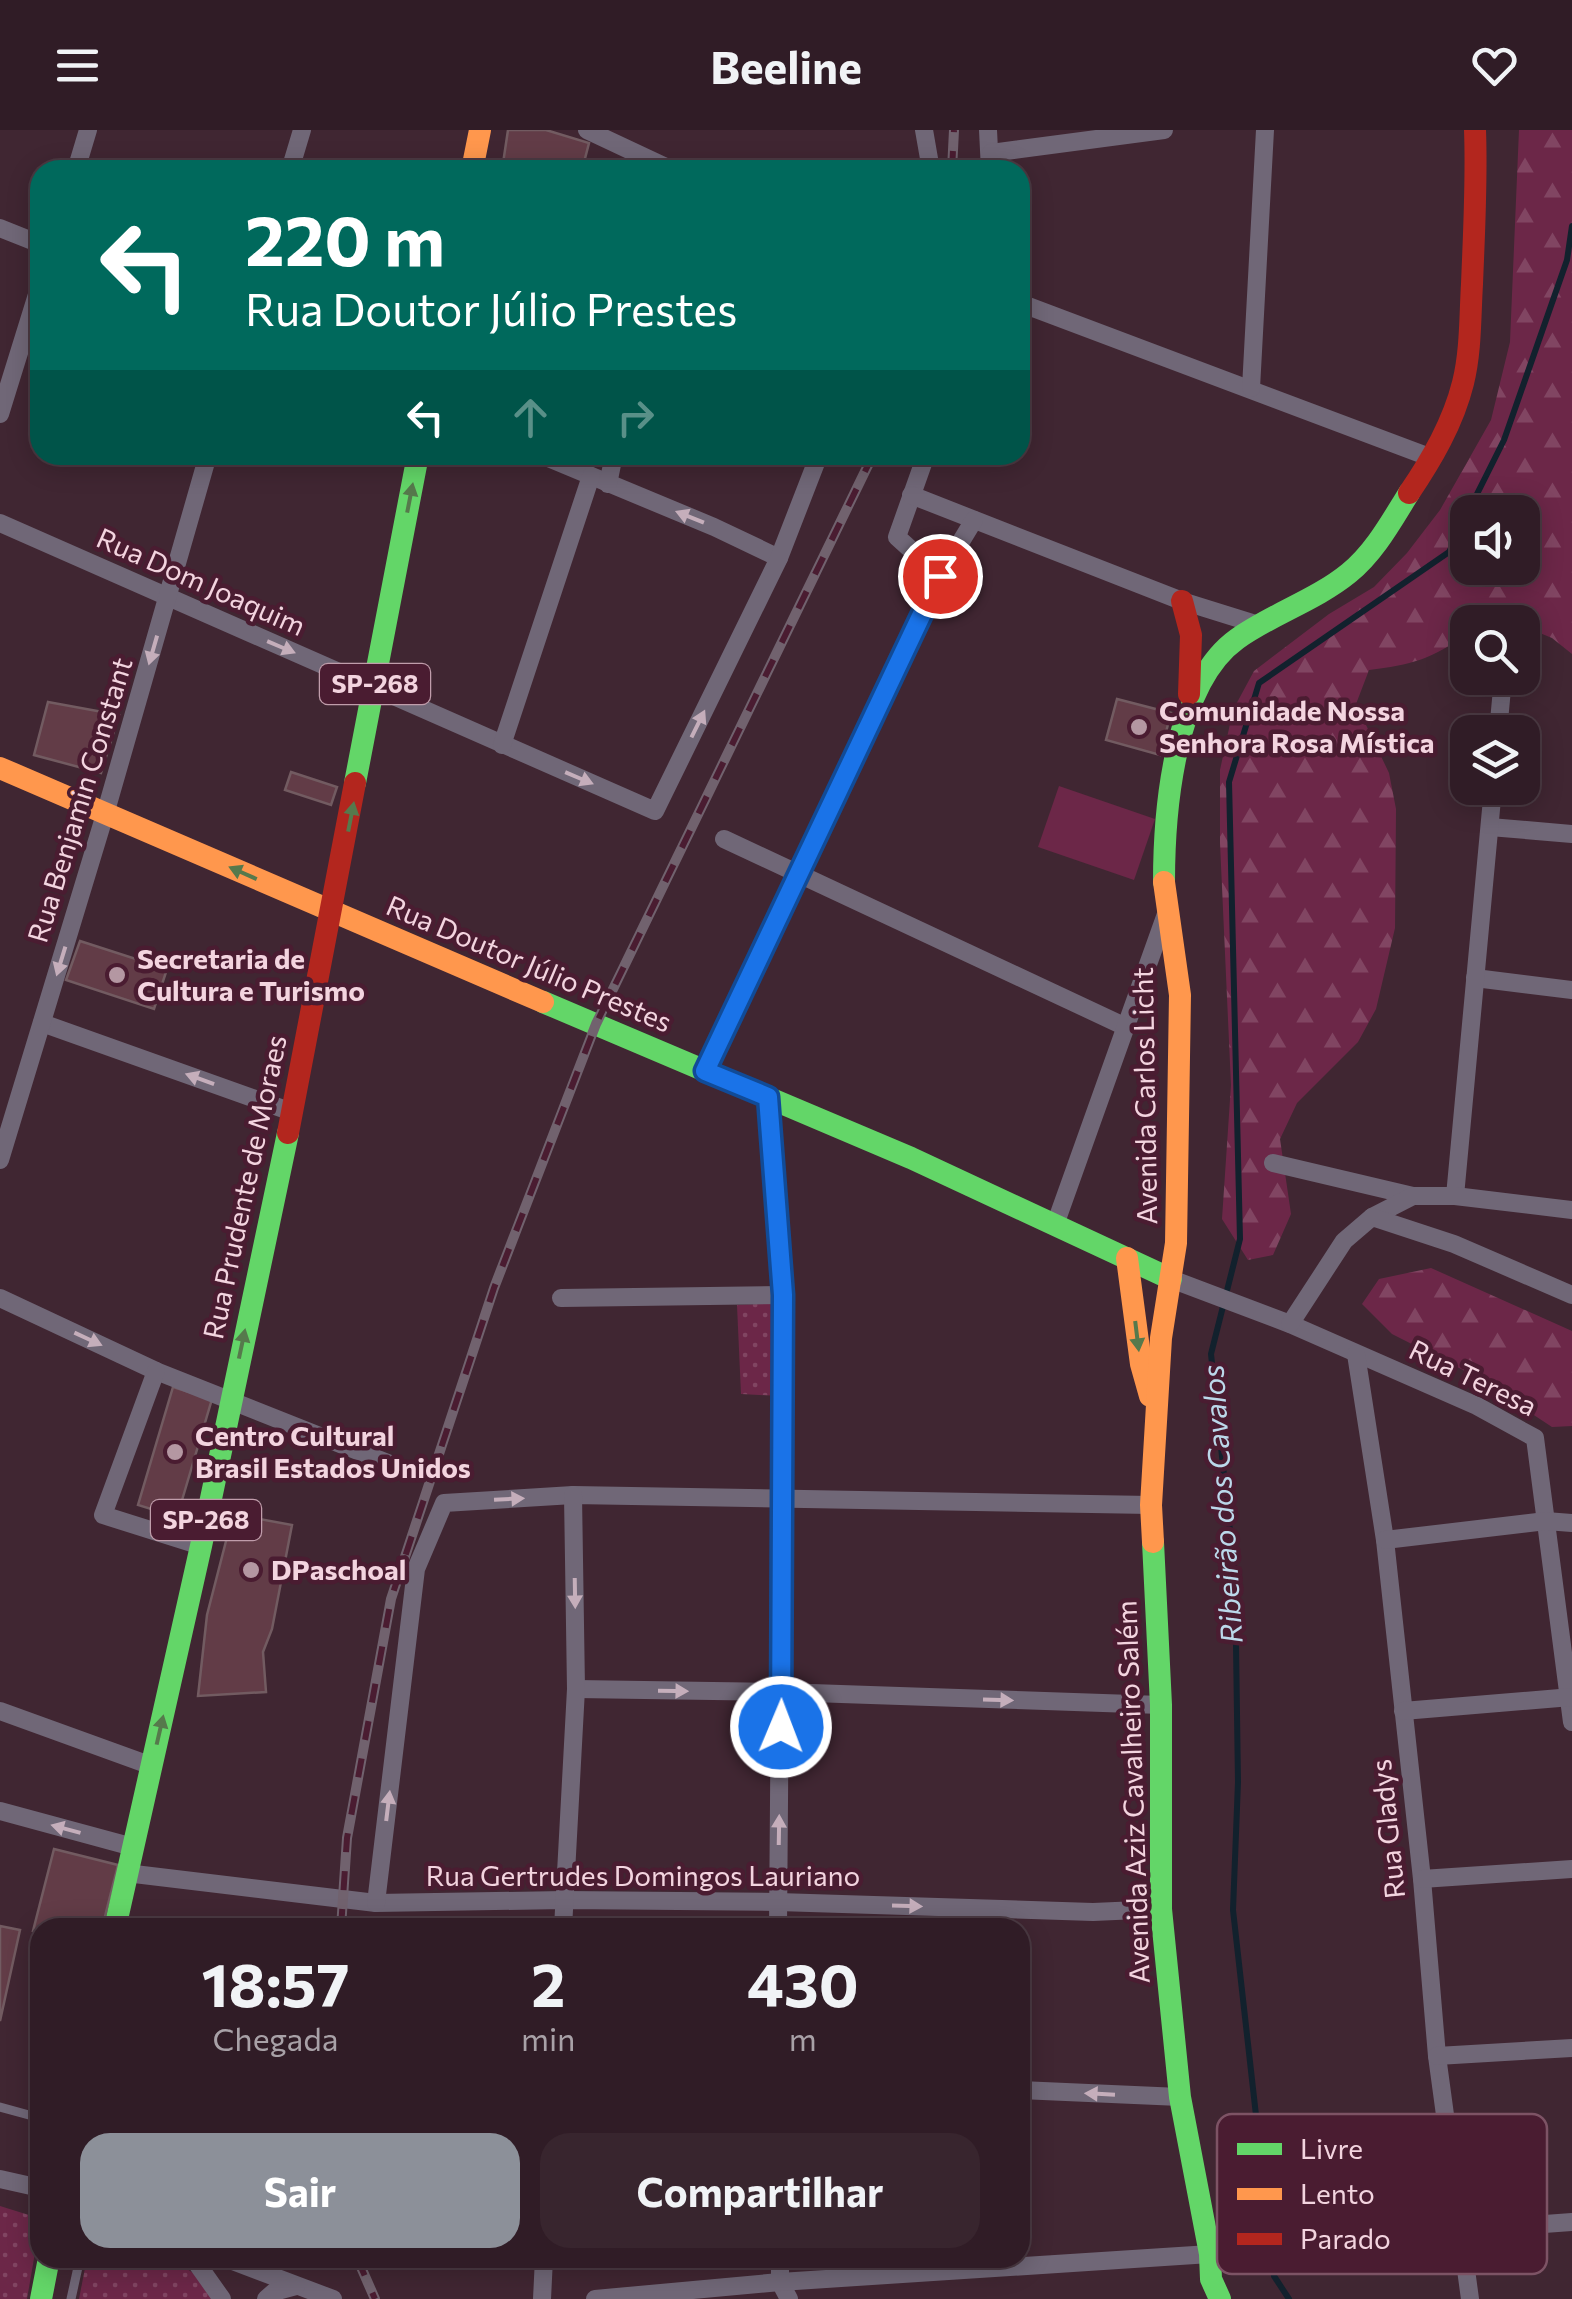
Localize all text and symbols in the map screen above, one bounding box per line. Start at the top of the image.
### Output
icon: menu [50,38,105,93]
text: Beeline [710,38,862,93]
icon: heart [1467,38,1522,93]
text: 220 m [245,195,445,280]
icon: left [80,200,210,330]
text: Rua Doutor Júlio Prestes [245,280,738,335]
icon: left [398,390,453,445]
icon: ahead [503,390,558,445]
icon: right [608,390,663,445]
one-way arrow [403,481,418,513]
map controls [1450,495,1540,805]
button: sound [1450,495,1540,585]
one-way arrow [675,509,705,525]
street label: Rua Dom Joaquim [92,520,311,642]
pin [898,534,983,619]
icon: arrive [913,549,968,604]
button: search [1450,605,1540,695]
one-way arrow [145,635,160,666]
one-way arrow [266,639,296,655]
street label: Rua Benjamin Constant [19,653,139,946]
road number: SP-268 [320,664,430,704]
place label: Comunidade Nossa Senhora Rosa Mística [1159,693,1435,759]
one-way arrow [689,709,706,738]
button: layers [1450,715,1540,805]
marker: Comunidade Nossa Senhora Rosa Mística [1128,716,1150,738]
one-way arrow [564,770,594,786]
one-way arrow [343,801,359,832]
one-way arrow [228,865,258,881]
street label: Rua Doutor Júlio Prestes [382,888,677,1039]
place label: Secretaria de Cultura e Turismo [137,941,365,1007]
one-way arrow [52,947,67,977]
marker: Secretaria de Cultura e Turismo [106,964,128,986]
street label: Avenida Carlos Licht [1125,967,1163,1225]
street label: Rua Prudente de Moraes [195,1032,293,1342]
one-way arrow [185,1071,215,1086]
one-way arrow [1129,1321,1145,1353]
one-way arrow [235,1328,250,1359]
one-way arrow [73,1331,103,1347]
street label: Rua Teresa [1404,1332,1543,1423]
water label: Ribeirão dos Cavalos [1192,1363,1249,1645]
place label: Centro Cultural Brasil Estados Unidos [195,1418,471,1484]
marker: Centro Cultural Brasil Estados Unidos [164,1441,186,1463]
one-way arrow [493,1491,525,1507]
road number: SP-268 [151,1500,261,1540]
place label: DPaschoal [271,1552,406,1586]
marker: DPaschoal [240,1559,262,1581]
one-way arrow [567,1577,583,1609]
street label: Avenida Aziz Cavalheiro Salém [1108,1600,1156,1984]
position arrow [729,1675,833,1779]
one-way arrow [658,1683,690,1699]
one-way arrow [983,1692,1015,1708]
one-way arrow [153,1714,168,1745]
street label: Rua Gladys [1363,1758,1411,1900]
one-way arrow [380,1790,396,1822]
one-way arrow [772,1814,788,1846]
one-way arrow [50,1820,81,1836]
street label: Rua Gertrudes Domingos Lauriano [426,1858,860,1892]
one-way arrow [891,1899,923,1915]
text: 18:57 [201,1946,350,2019]
text: 2 [531,1946,565,2019]
text: 430 [747,1946,859,2019]
text: Chegada [212,2018,339,2058]
text: min [521,2018,575,2058]
text: m [789,2018,817,2058]
one-way arrow [1083,2085,1115,2101]
legend [1217,2114,1547,2274]
text: Livre [1300,2131,1363,2165]
button: Sair [80,2133,520,2248]
button: Compartilhar [540,2133,980,2248]
text: Lento [1300,2176,1375,2210]
text: Parado [1300,2221,1391,2255]

